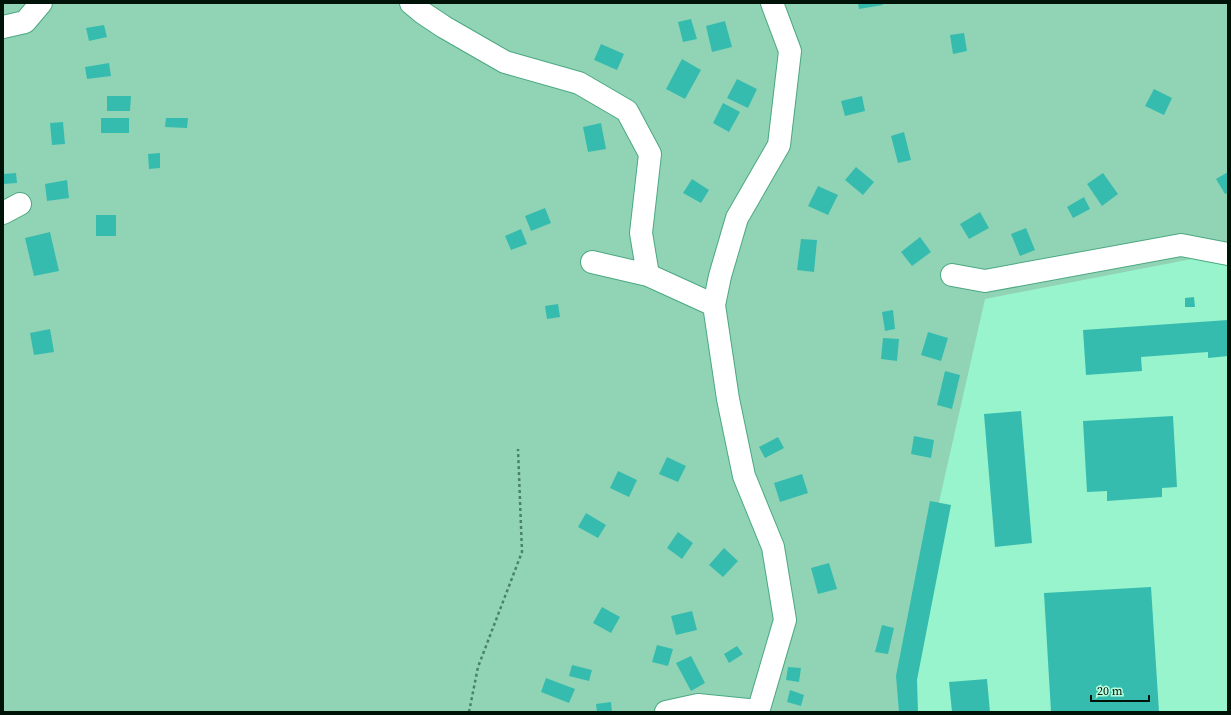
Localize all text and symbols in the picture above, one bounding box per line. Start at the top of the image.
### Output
scale bar [1091,677,1149,703]
text: 20 m [1097,683,1123,699]

